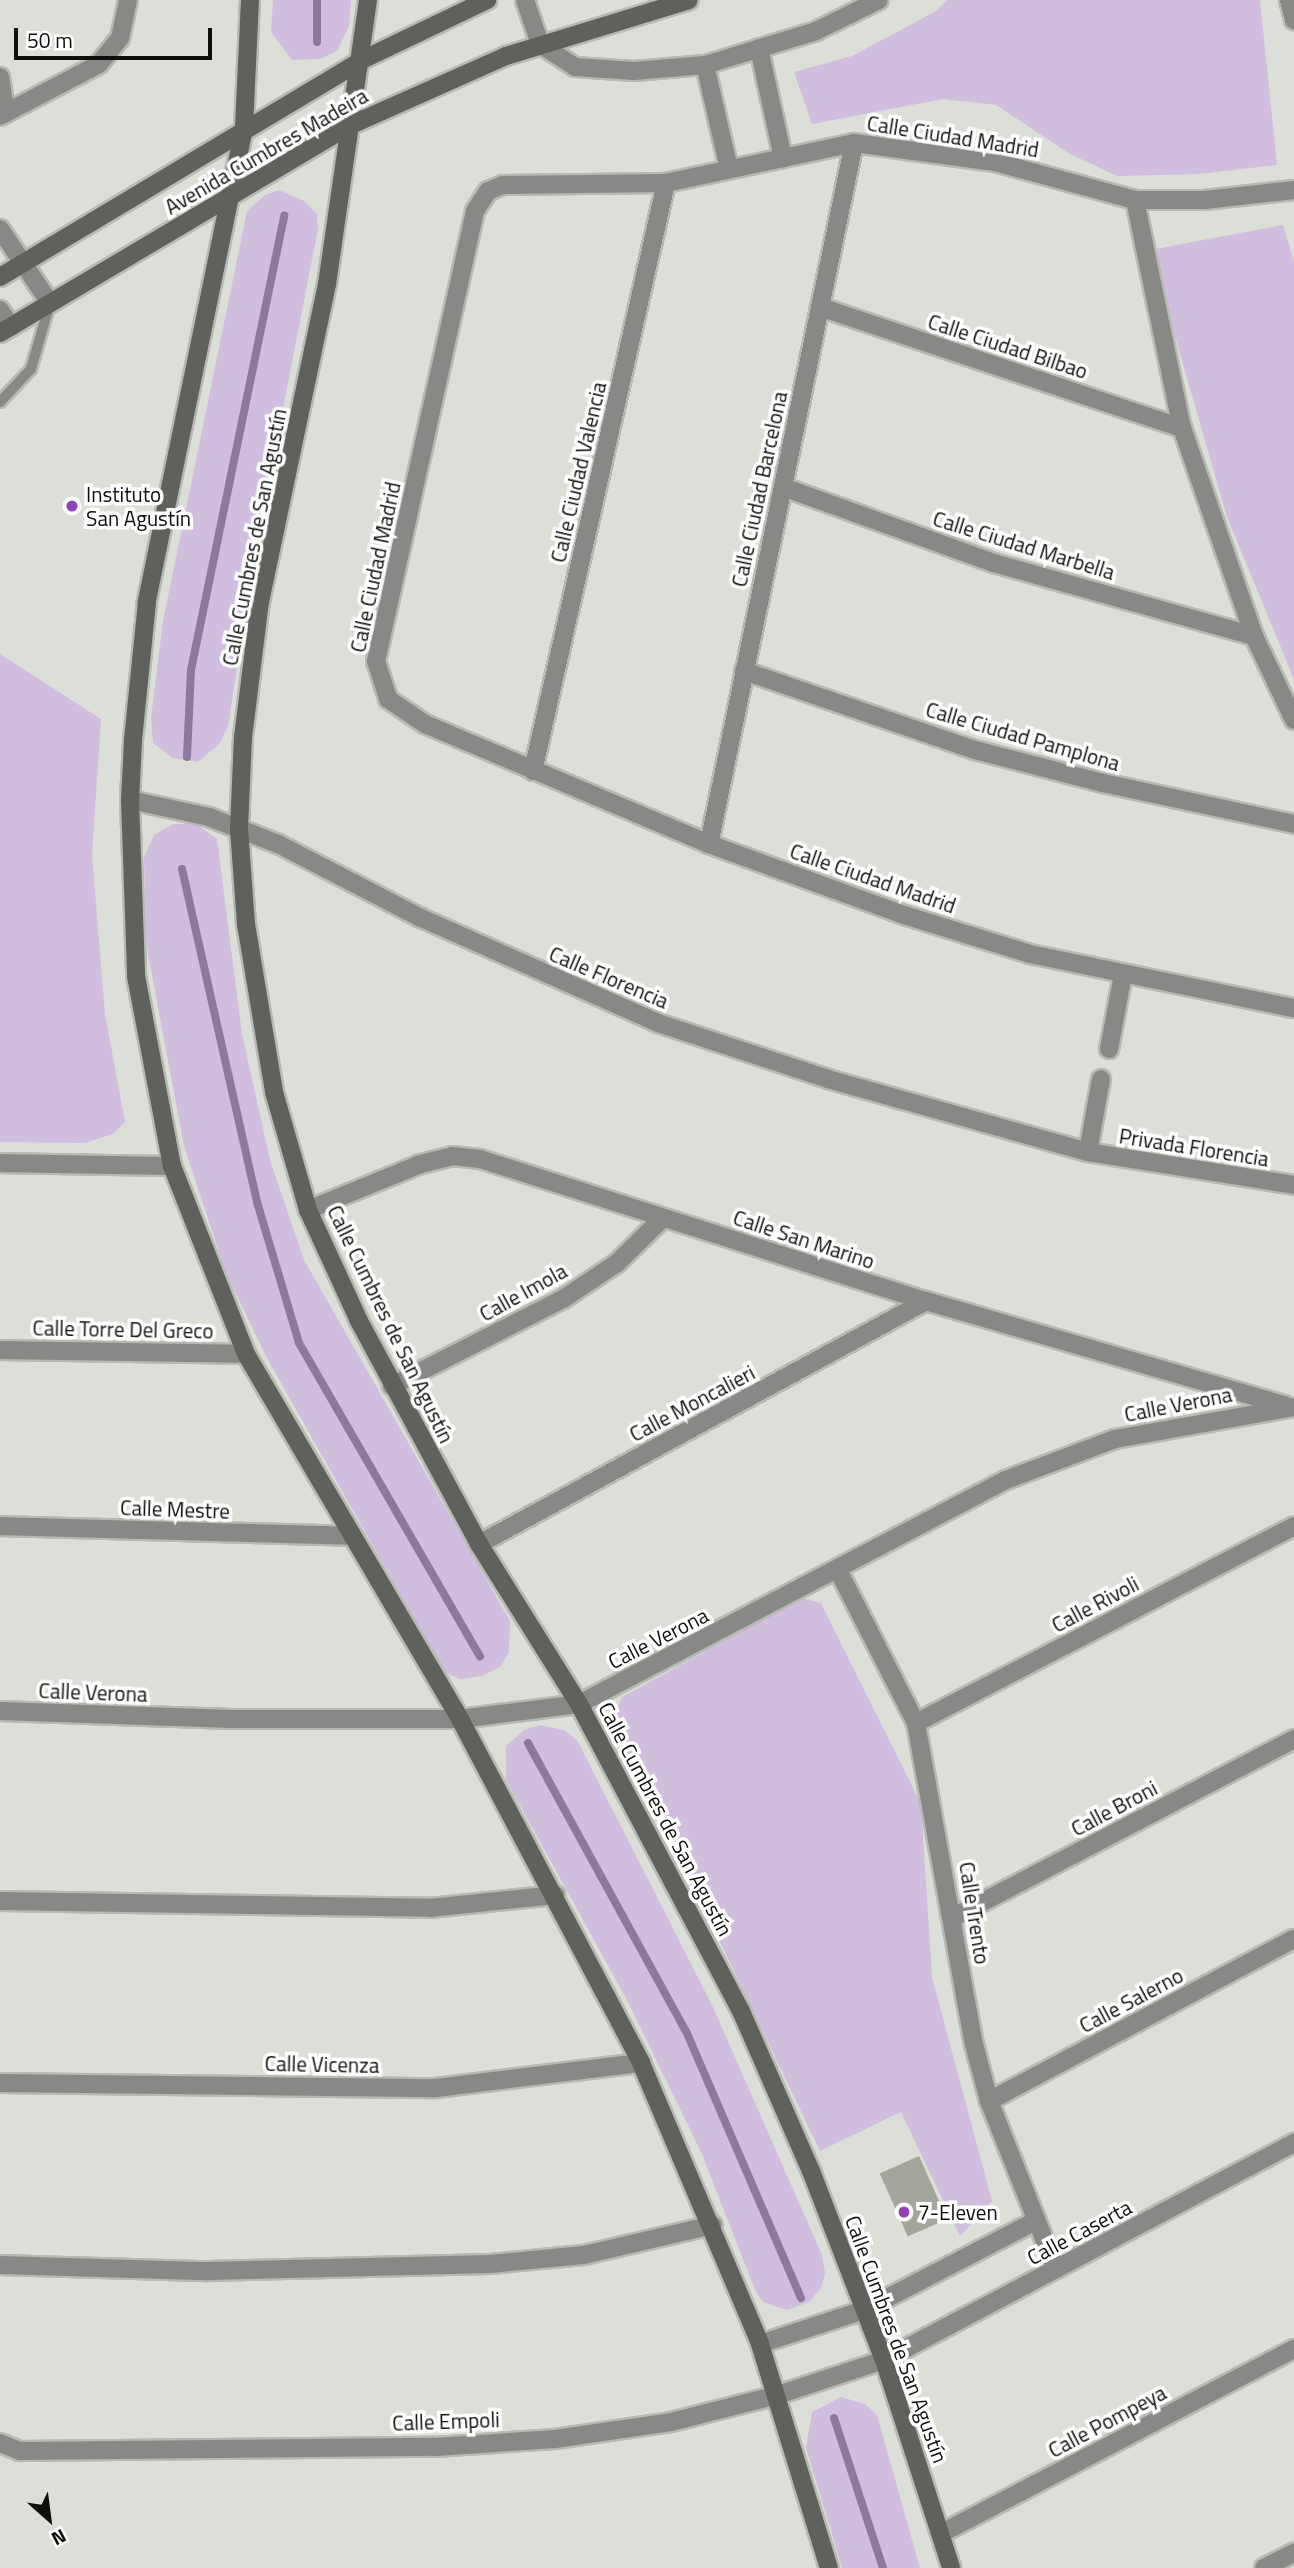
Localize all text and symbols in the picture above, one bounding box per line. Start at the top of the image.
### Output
scale bar [18,14,215,58]
text: 50 m [27,24,73,56]
street label: Avenida Cumbres Madeira [160,83,372,219]
street label: Calle Ciudad Madrid [865,110,1041,162]
street label: Calle Ciudad Bilbao [925,308,1091,384]
street label: Calle Ciudad Valencia [545,379,611,565]
street label: Calle Ciudad Barcelona [726,389,792,589]
street label: Calle Cumbres de San Agustín [217,406,291,668]
street label: Calle Ciudad Madrid [345,479,405,655]
place label: Instituto San Agustín [86,481,191,531]
marker: Instituto San Agustín [64,498,80,514]
street label: Calle Ciudad Marbella [930,505,1118,585]
street label: Calle Ciudad Pamplona [923,696,1123,776]
street label: Calle Ciudad Madrid [787,838,959,918]
street label: Calle Florencia [546,941,672,1013]
street label: Privada Florencia [1117,1123,1271,1171]
street label: Calle Cumbres de San Agustín [322,1201,460,1447]
street label: Calle San Marino [730,1204,878,1274]
street label: Calle Imola [475,1258,571,1326]
street label: Calle Torre Del Greco [32,1315,214,1343]
street label: Calle Moncalieri [625,1359,759,1447]
street label: Calle Verona [1122,1381,1234,1427]
street label: Calle Mestre [120,1494,230,1524]
street label: Calle Rivoli [1047,1571,1143,1637]
street label: Calle Verona [604,1602,712,1674]
street label: Calle Verona [38,1678,148,1706]
street label: Calle Cumbres de San Agustín [594,1698,738,1940]
street label: Calle Broni [1067,1775,1161,1841]
street label: Calle Trento [954,1860,996,1966]
street label: Calle Salerno [1075,1962,1187,2038]
street label: Calle Vicenza [264,2050,380,2078]
street label: Calle Caserta [1023,2194,1135,2270]
place label: 7-Eleven [918,2199,998,2225]
marker: 7-Eleven [896,2204,912,2220]
street label: Calle Cumbres de San Agustín [840,2212,954,2466]
street label: Calle Pompeya [1044,2379,1170,2463]
street label: Calle Empoli [392,2407,500,2435]
north arrow [14,2484,84,2554]
text: N [46,2522,72,2554]

